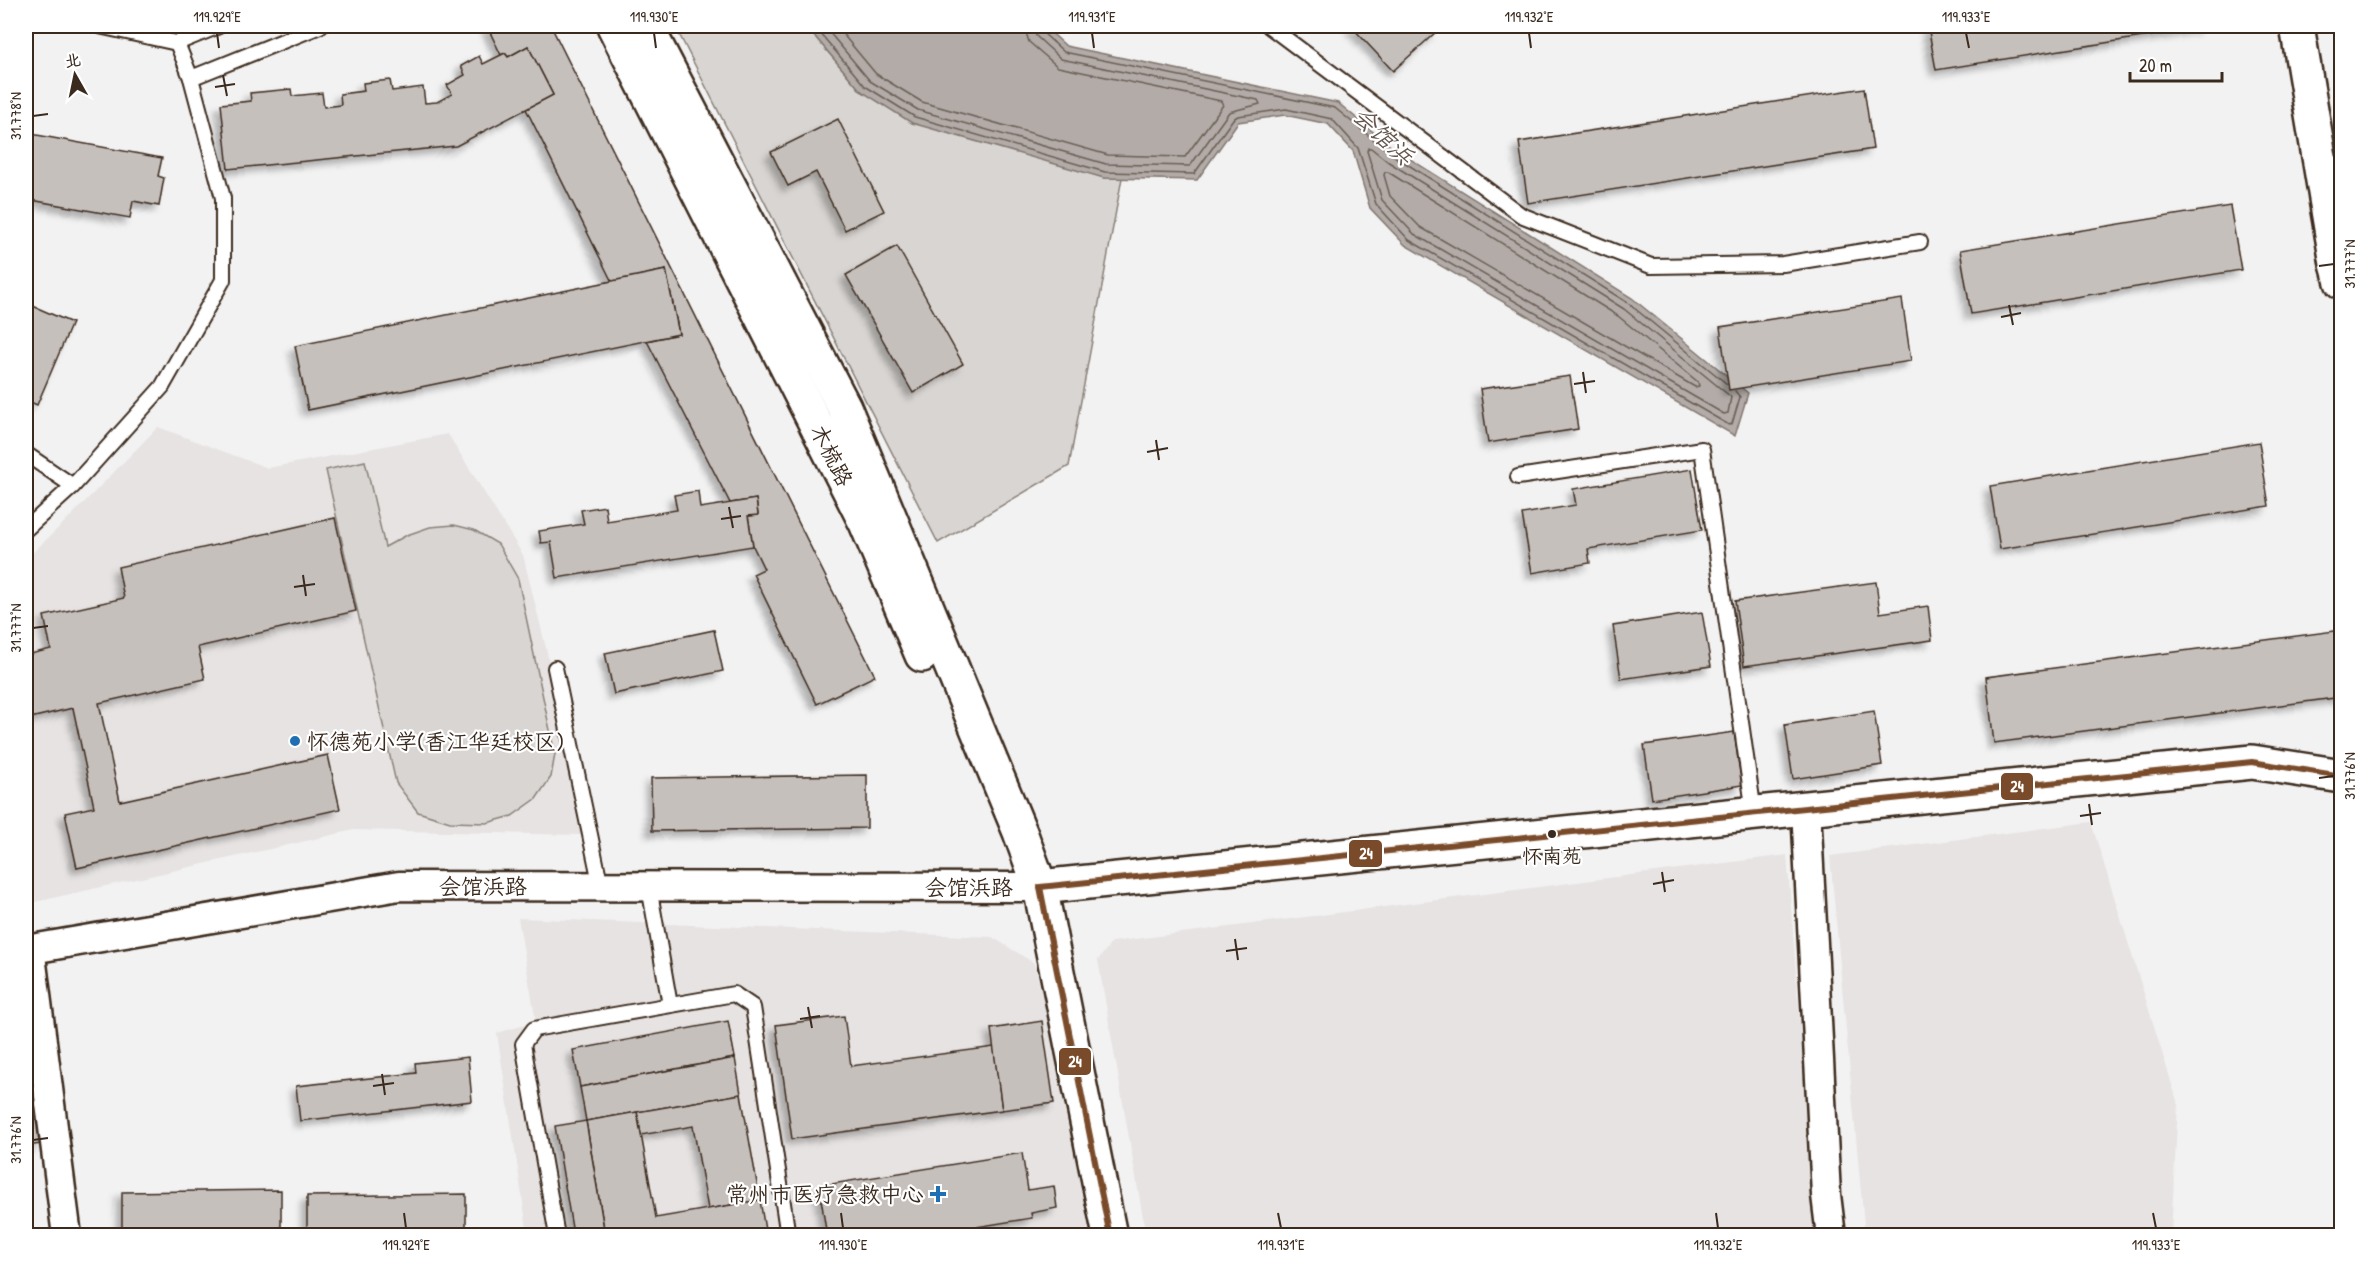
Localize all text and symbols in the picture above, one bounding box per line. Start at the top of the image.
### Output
text: 119.929°E [193,6,241,27]
text: 119.930°E [630,6,679,27]
text: 119.931°E [1068,6,1116,27]
text: 119.932°E [1505,6,1554,27]
text: 119.933°E [1942,6,1991,27]
north arrow [45,45,105,105]
scale bar [2130,45,2222,83]
text: 北 [63,48,82,72]
text: 20 m [2139,53,2172,78]
text: 31.778°N [5,92,26,140]
water label: 会馆浜 [1346,99,1422,172]
text: 31.777°N [2339,239,2360,289]
street label: 木梳路 [804,419,860,491]
text: 31.777°N [5,603,26,653]
place label: 怀德苑小学(香江华廷校区) [307,726,564,756]
marker: 怀德苑小学(香江华廷校区) [288,734,302,748]
text: 31.776°N [2339,752,2360,800]
line badge: 24 [2000,772,2034,801]
text: 24 [2010,775,2024,797]
marker: 怀南苑 [1546,828,1558,840]
line badge: 24 [1348,839,1383,868]
text: 24 [1359,842,1373,864]
place label: 怀南苑 [1522,842,1582,869]
street label: 会馆浜路 [439,871,527,901]
street label: 会馆浜路 [925,872,1013,902]
line badge: 24 [1058,1047,1092,1076]
text: 24 [1068,1050,1082,1072]
text: 31.776°N [5,1116,26,1164]
place label: 常州市医疗急救中心 [726,1179,924,1209]
marker: 常州市医疗急救中心 [929,1185,947,1203]
text: 119.929°E [382,1234,430,1255]
text: 119.930°E [819,1234,868,1255]
text: 119.931°E [1257,1234,1305,1255]
text: 119.932°E [1694,1234,1743,1255]
text: 119.933°E [2132,1234,2181,1255]

